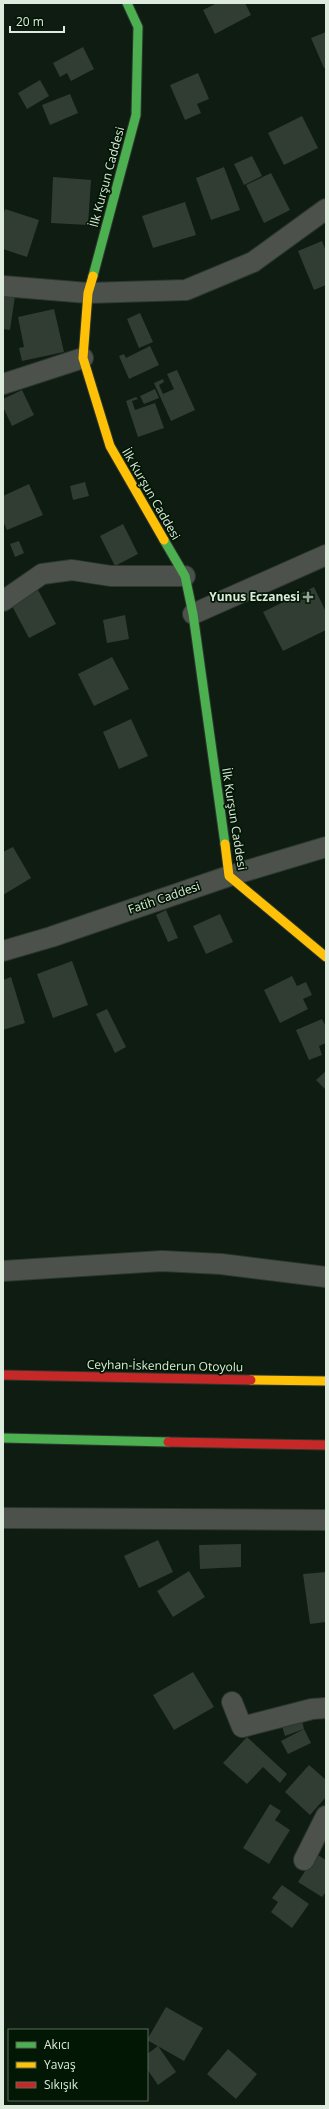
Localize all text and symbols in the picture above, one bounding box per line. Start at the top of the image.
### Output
scale bar [10,8,64,34]
text: 20 m [16,13,44,30]
street label: İlk Kurşun Caddesi [85,125,128,229]
street label: İlk Kurşun Caddesi [118,445,185,543]
place label: Yunus Eczanesi [209,588,300,605]
marker: Yunus Eczanesi [303,592,313,602]
street label: İlk Kurşun Caddesi [218,767,251,871]
street label: Fatih Caddesi [126,877,202,918]
street label: Ceyhan-İskenderun Otoyolu [87,1356,243,1375]
legend [8,2029,148,2101]
text: Akıcı [44,2036,70,2053]
text: Yavaş [44,2056,76,2073]
text: Sıkışık [44,2076,79,2093]

